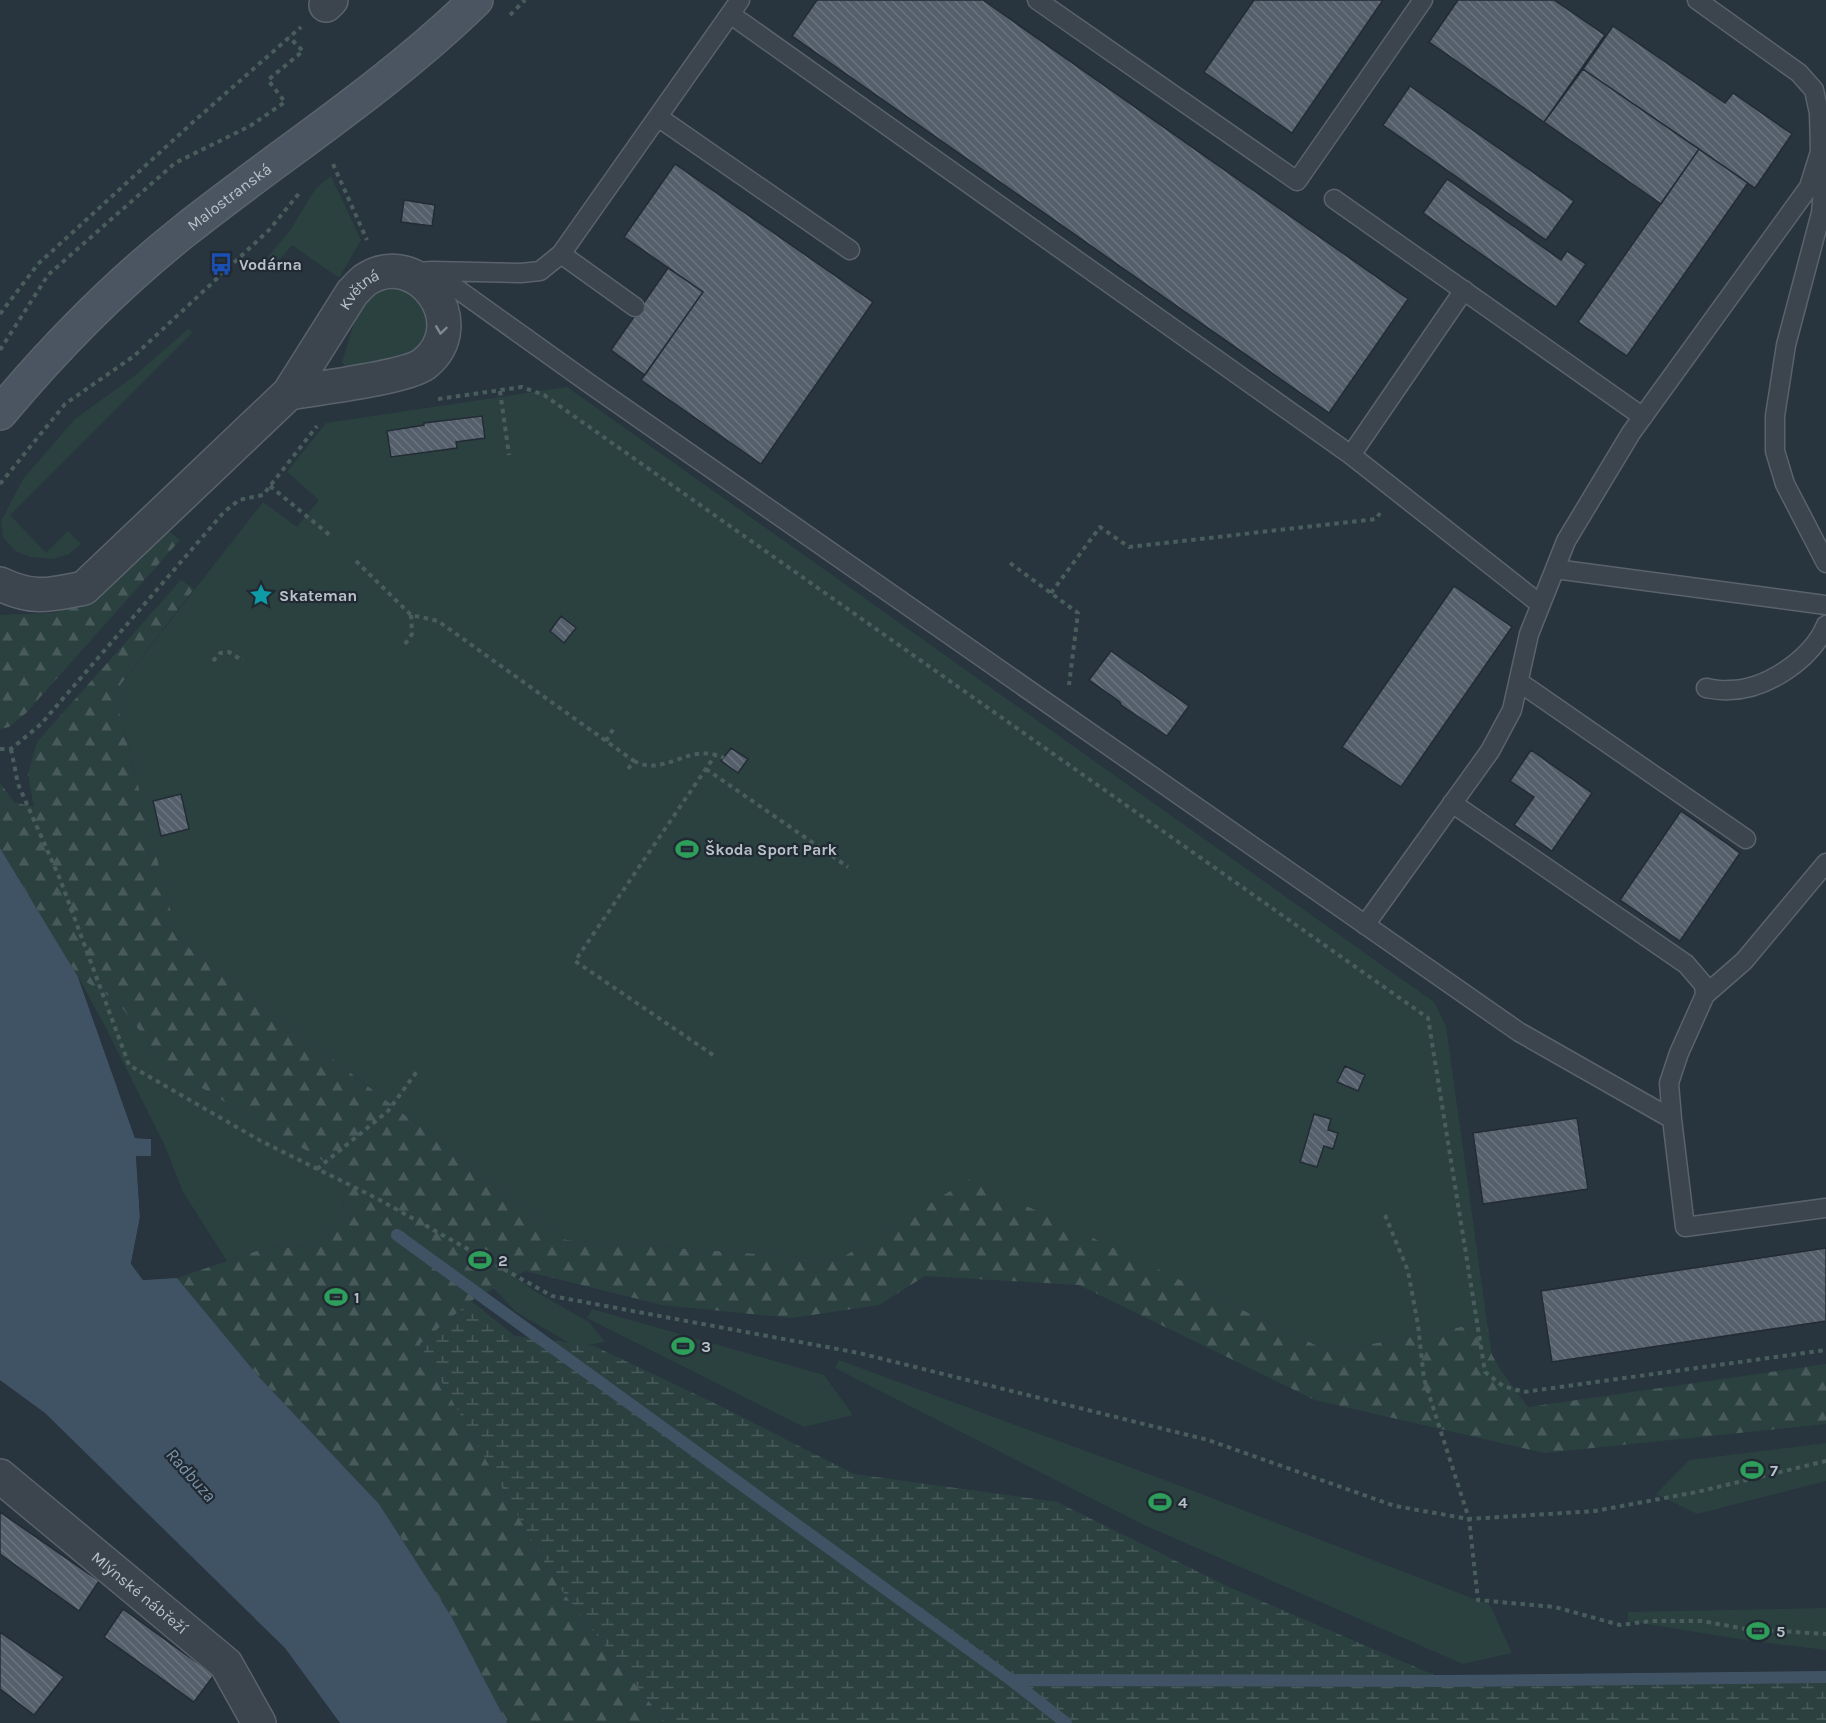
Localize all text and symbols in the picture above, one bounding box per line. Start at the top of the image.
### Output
street label: Malostranská [184,159,275,235]
bus stop icon: Vodárna [208,251,234,277]
place label: Vodárna [239,255,302,274]
street label: Květná [335,265,382,313]
one-way arrow [436,325,448,335]
place icon: Skateman [248,582,274,608]
place label: Skateman [279,586,357,605]
sports icon: Škoda Sport Park [674,836,700,862]
place label: Škoda Sport Park [705,839,838,859]
sports icon: 2 [467,1247,493,1273]
place label: 2 [498,1251,508,1270]
sports icon: 1 [323,1284,349,1310]
place label: 1 [354,1288,360,1307]
sports icon: 3 [670,1333,696,1359]
place label: 3 [701,1337,711,1356]
water label: Radbuza [161,1444,221,1506]
sports icon: 7 [1739,1457,1765,1483]
place label: 7 [1770,1461,1778,1480]
sports icon: 4 [1147,1489,1173,1515]
place label: 4 [1178,1493,1188,1512]
street label: Mlýnské nábřeží [88,1547,192,1638]
sports icon: 5 [1745,1618,1771,1644]
place label: 5 [1776,1622,1785,1641]

